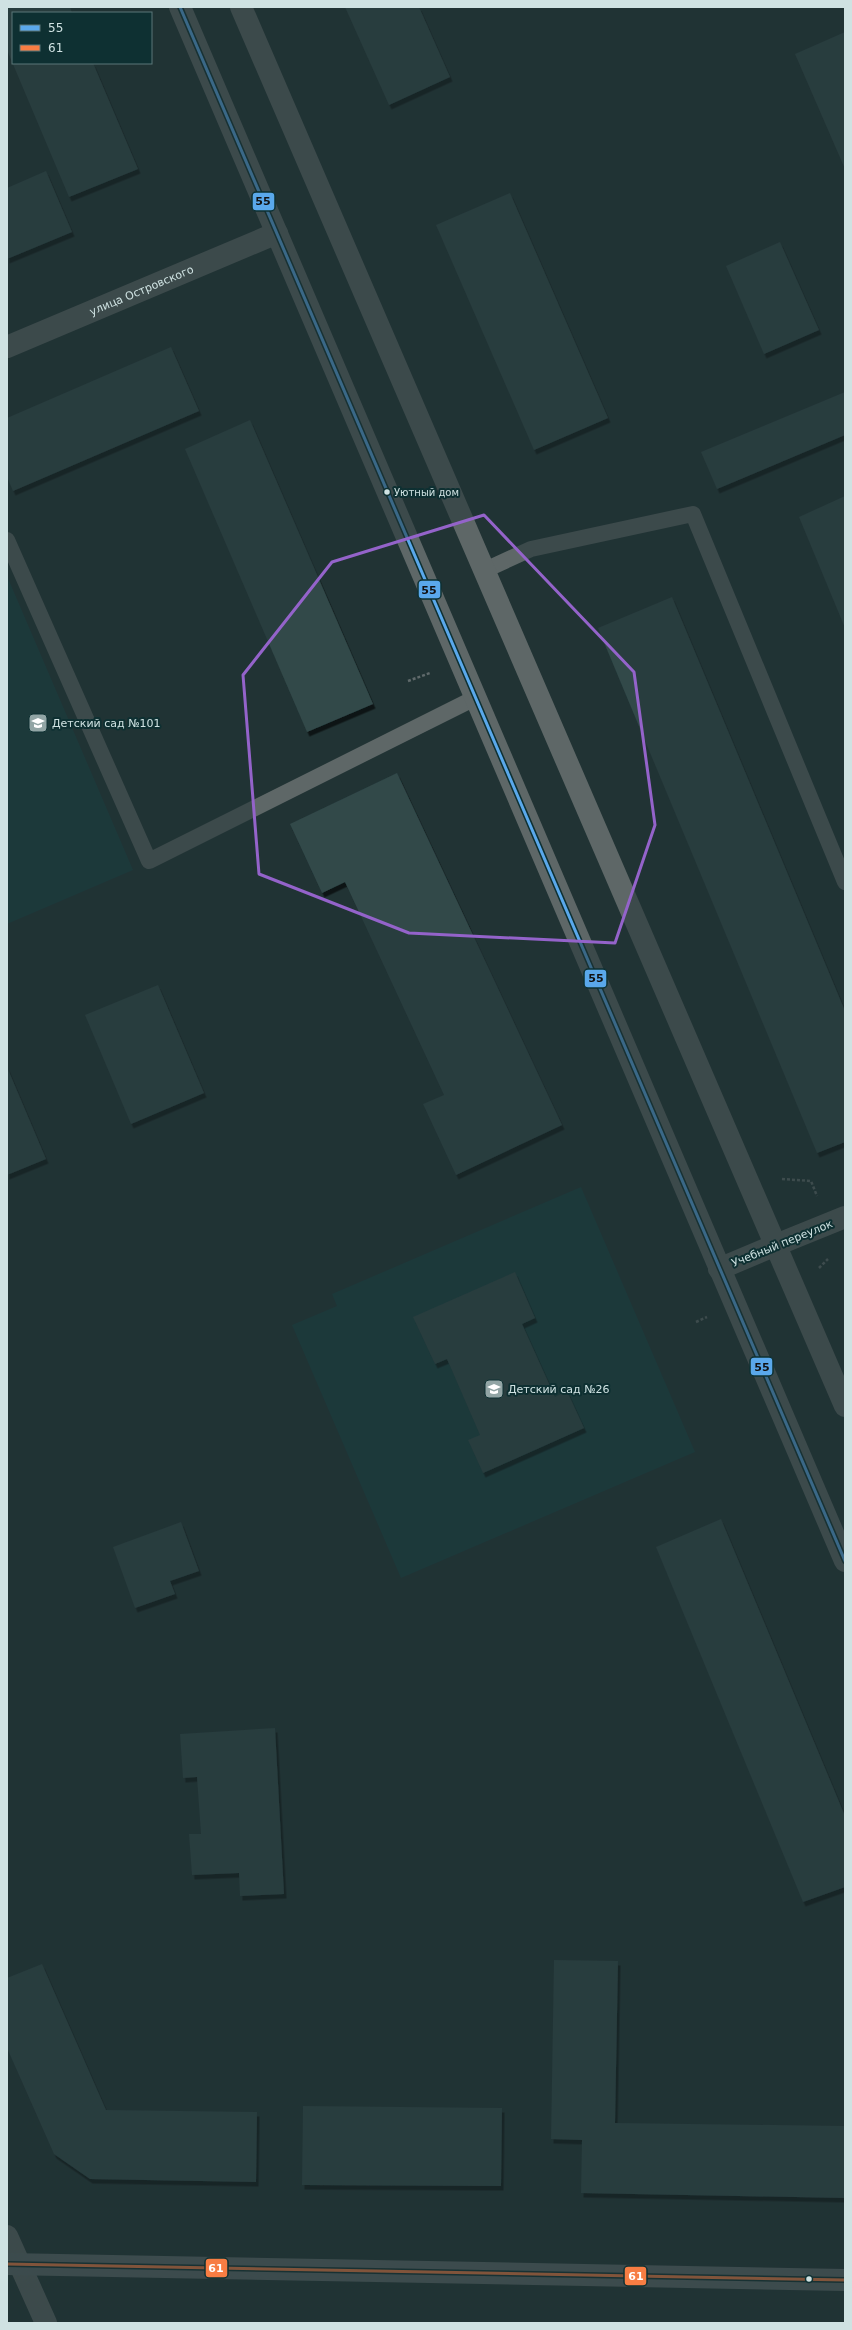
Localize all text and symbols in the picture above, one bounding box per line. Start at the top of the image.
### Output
legend [12,12,152,64]
text: 55 [48,21,63,35]
text: 61 [48,41,63,55]
line badge: 55 [252,192,275,211]
text: 55 [255,195,271,208]
street label: улица Островского [88,263,196,318]
marker: Уютный дом [382,487,392,497]
place label: Уютный дом [394,487,459,498]
line badge: 55 [418,580,441,599]
text: 55 [421,584,437,597]
school or university icon: Детский сад №101 [27,712,49,734]
place label: Детский сад №101 [52,717,161,730]
line badge: 55 [584,969,607,988]
text: 55 [588,972,604,985]
street label: Учебный переулок [730,1217,835,1270]
line badge: 55 [750,1357,773,1376]
text: 55 [754,1361,770,1374]
school or university icon: Детский сад №26 [483,1378,505,1400]
place label: Детский сад №26 [508,1383,610,1396]
line badge: 61 [205,2258,228,2278]
text: 61 [208,2262,224,2275]
line badge: 61 [624,2266,647,2286]
text: 61 [628,2270,644,2283]
unlabelled marker [804,2274,814,2284]

